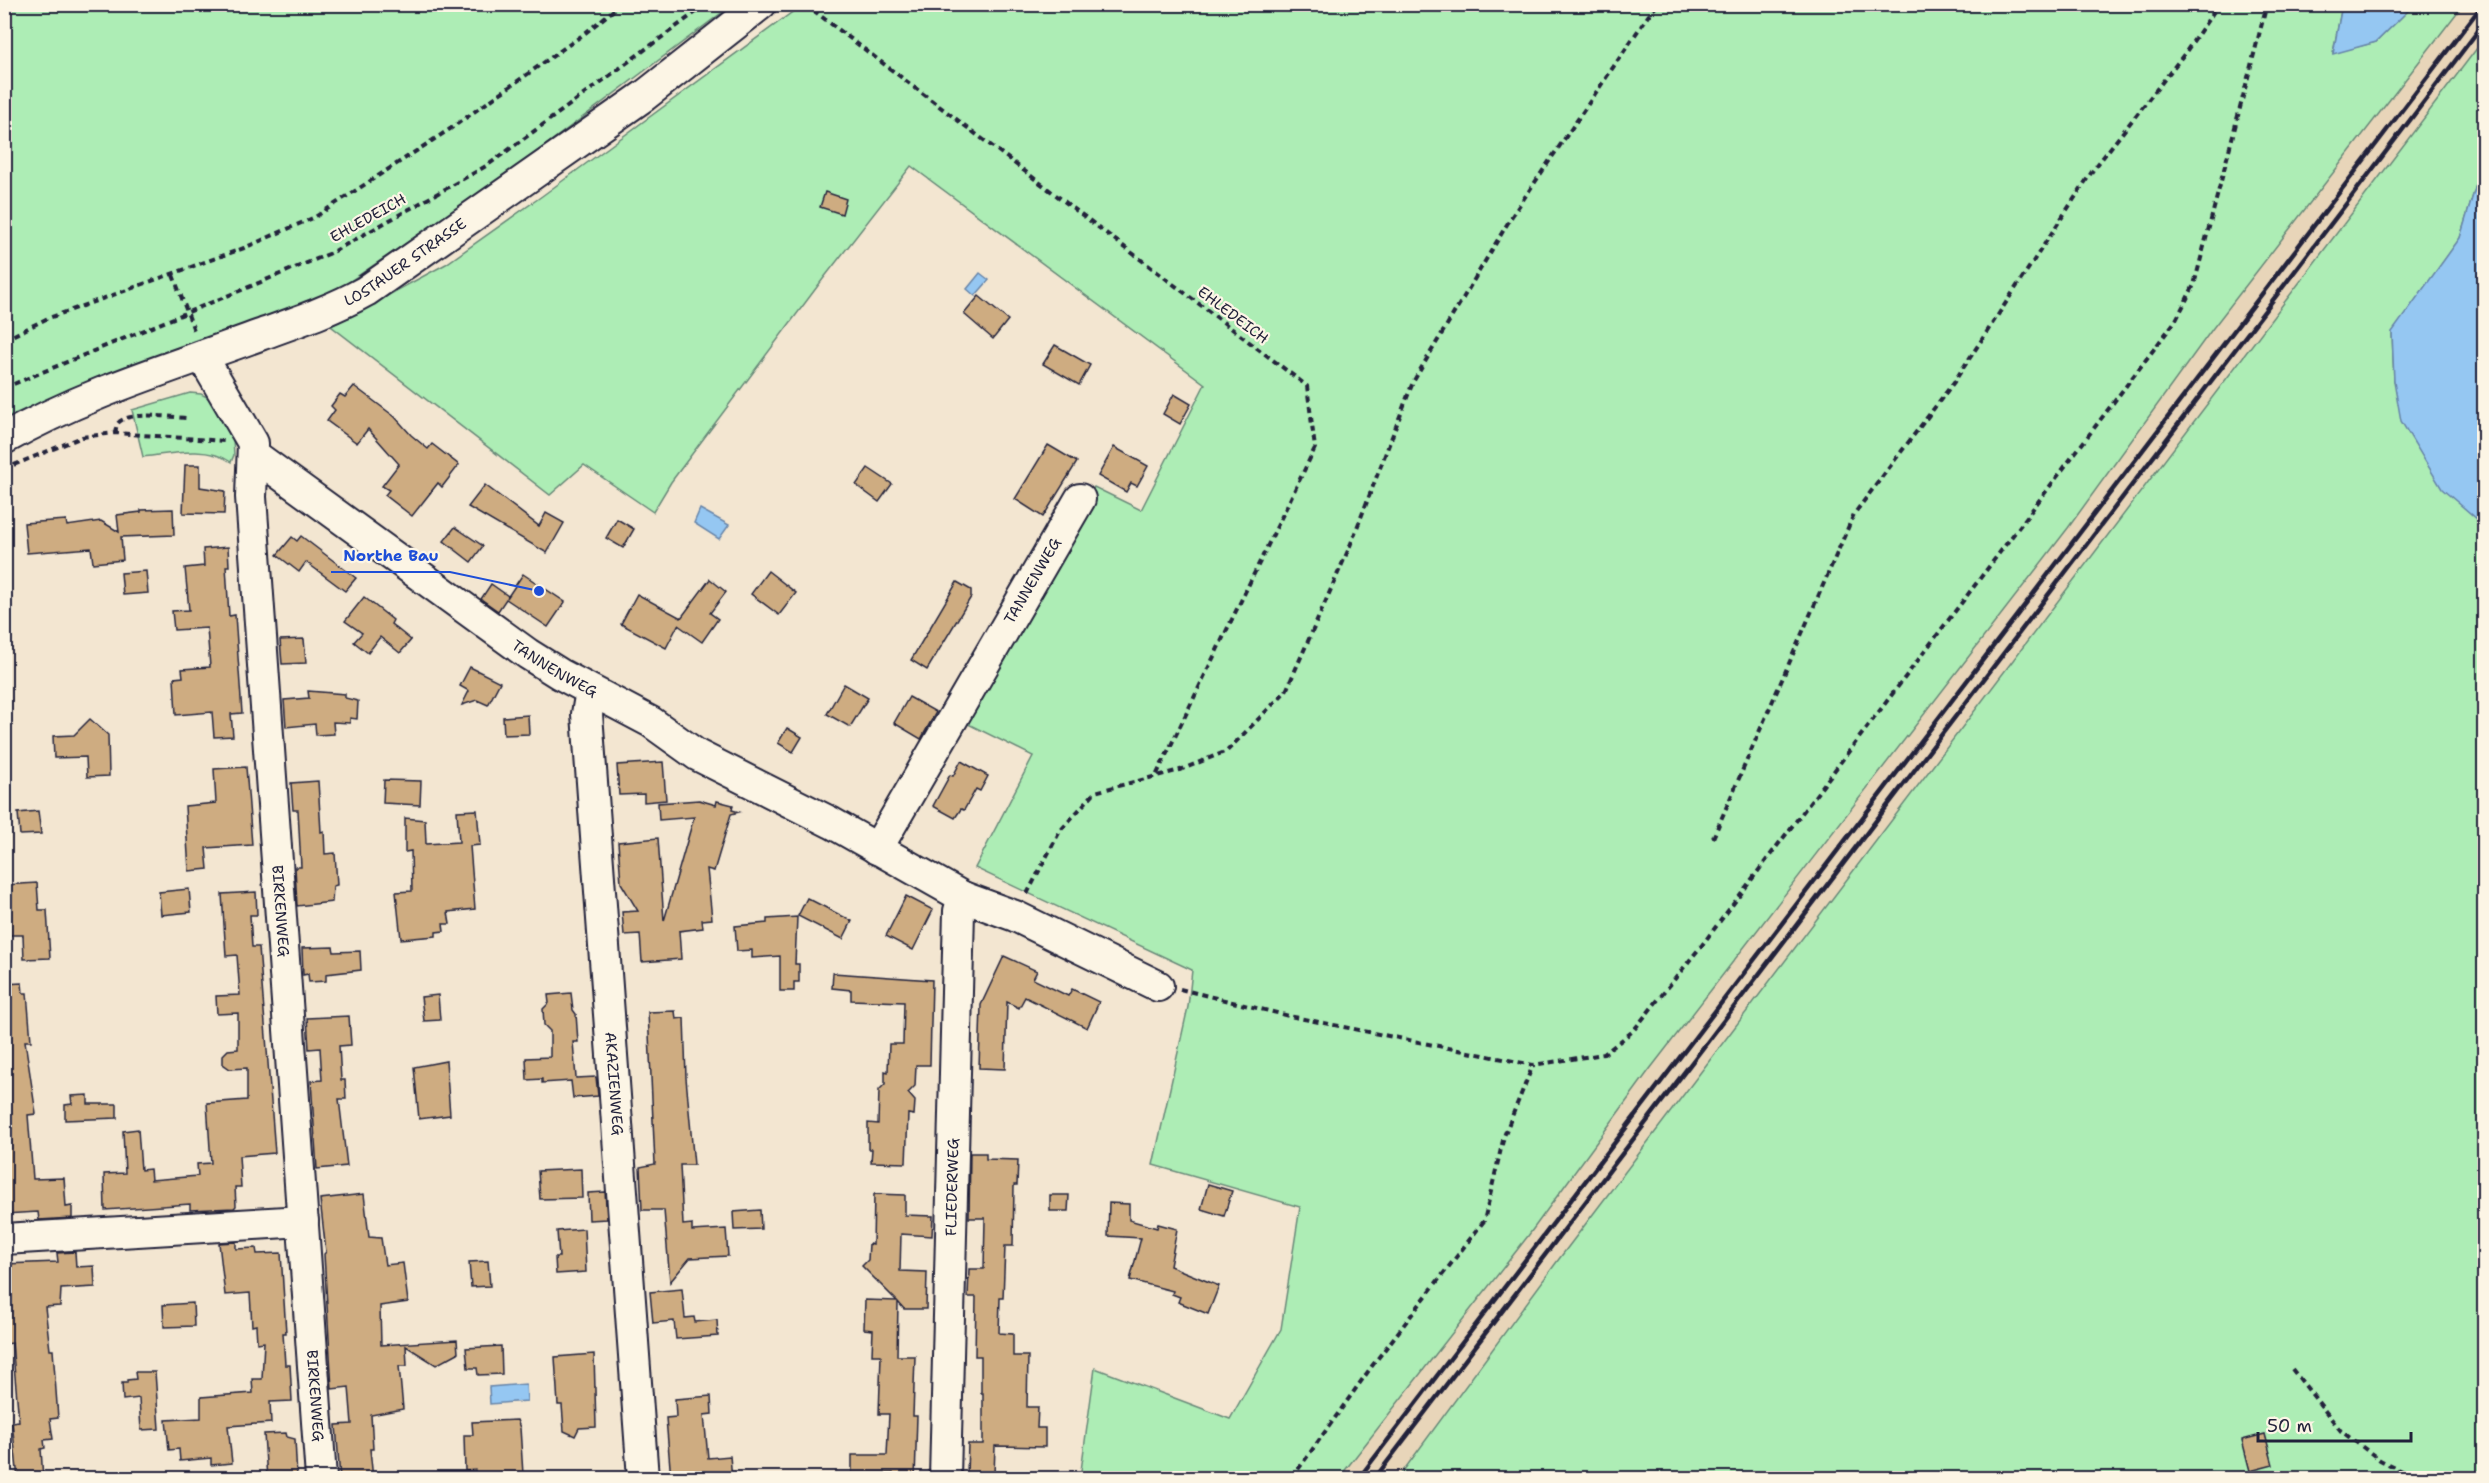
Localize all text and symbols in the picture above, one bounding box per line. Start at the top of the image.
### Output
street label: EHLEDEICH [326,189,410,247]
street label: LOSTAUER STRASSE [341,214,470,311]
street label: EHLEDEICH [1193,282,1273,348]
street label: TANNENWEG [1000,534,1065,628]
callout: Northe Bau [331,538,450,572]
text: Northe Bau [343,545,439,566]
street label: TANNENWEG [508,635,601,702]
street label: BIRKENWEG [267,864,294,958]
street label: AKAZIENWEG [600,1031,628,1136]
street label: FLIEDERWEG [941,1138,963,1236]
street label: BIRKENWEG [302,1349,328,1442]
scale bar [2258,1405,2411,1443]
text: 50 m [2267,1414,2312,1438]

